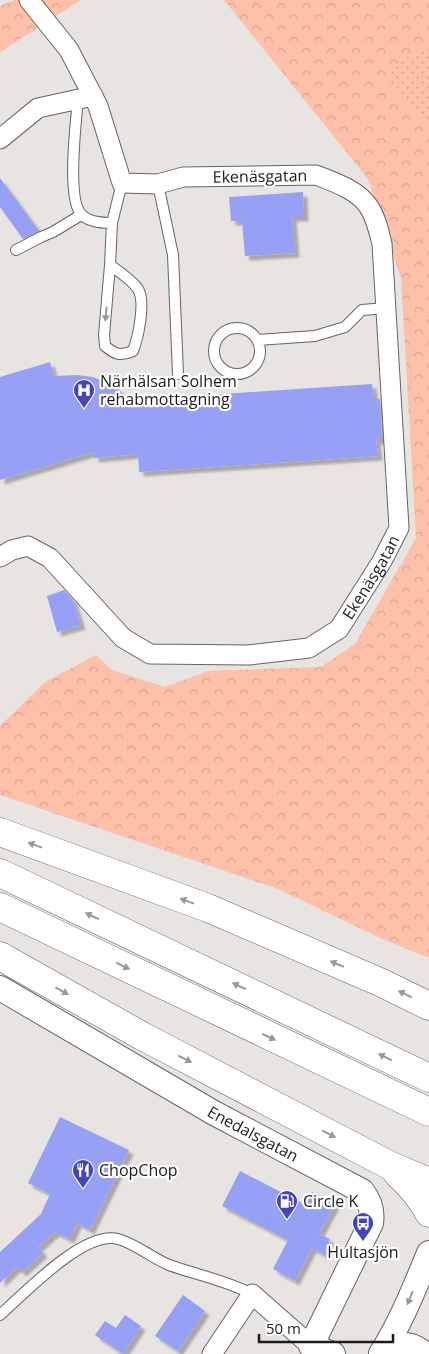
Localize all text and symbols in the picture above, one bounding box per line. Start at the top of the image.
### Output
street label: Ekenäsgatan [213,164,307,188]
one-way arrow [102,306,110,322]
place label: Närhälsan Solhem rehabmottagning [100,370,237,410]
hospital icon: Närhälsan Solhem rehabmottagning [72,378,96,409]
street label: Ekenäsgatan [337,531,405,623]
one-way arrow [27,841,42,848]
one-way arrow [179,897,194,905]
one-way arrow [85,912,99,920]
one-way arrow [330,959,344,967]
one-way arrow [116,962,130,970]
one-way arrow [232,982,246,990]
one-way arrow [55,987,68,996]
one-way arrow [398,990,413,998]
one-way arrow [262,1033,276,1041]
one-way arrow [378,1052,392,1060]
one-way arrow [178,1055,192,1063]
street label: Enedalsgatan [203,1101,302,1167]
one-way arrow [322,1130,336,1138]
restaurant icon: ChopChop [71,1158,95,1189]
place label: ChopChop [99,1159,178,1181]
fuel station icon: Circle K [275,1189,299,1220]
place label: Circle K [303,1190,359,1212]
bus stop icon: Hultasjön [351,1211,375,1242]
place label: Hultasjön [327,1241,399,1263]
one-way arrow [406,1291,414,1305]
scale bar [259,1312,393,1344]
text: 50 m [266,1318,301,1338]

